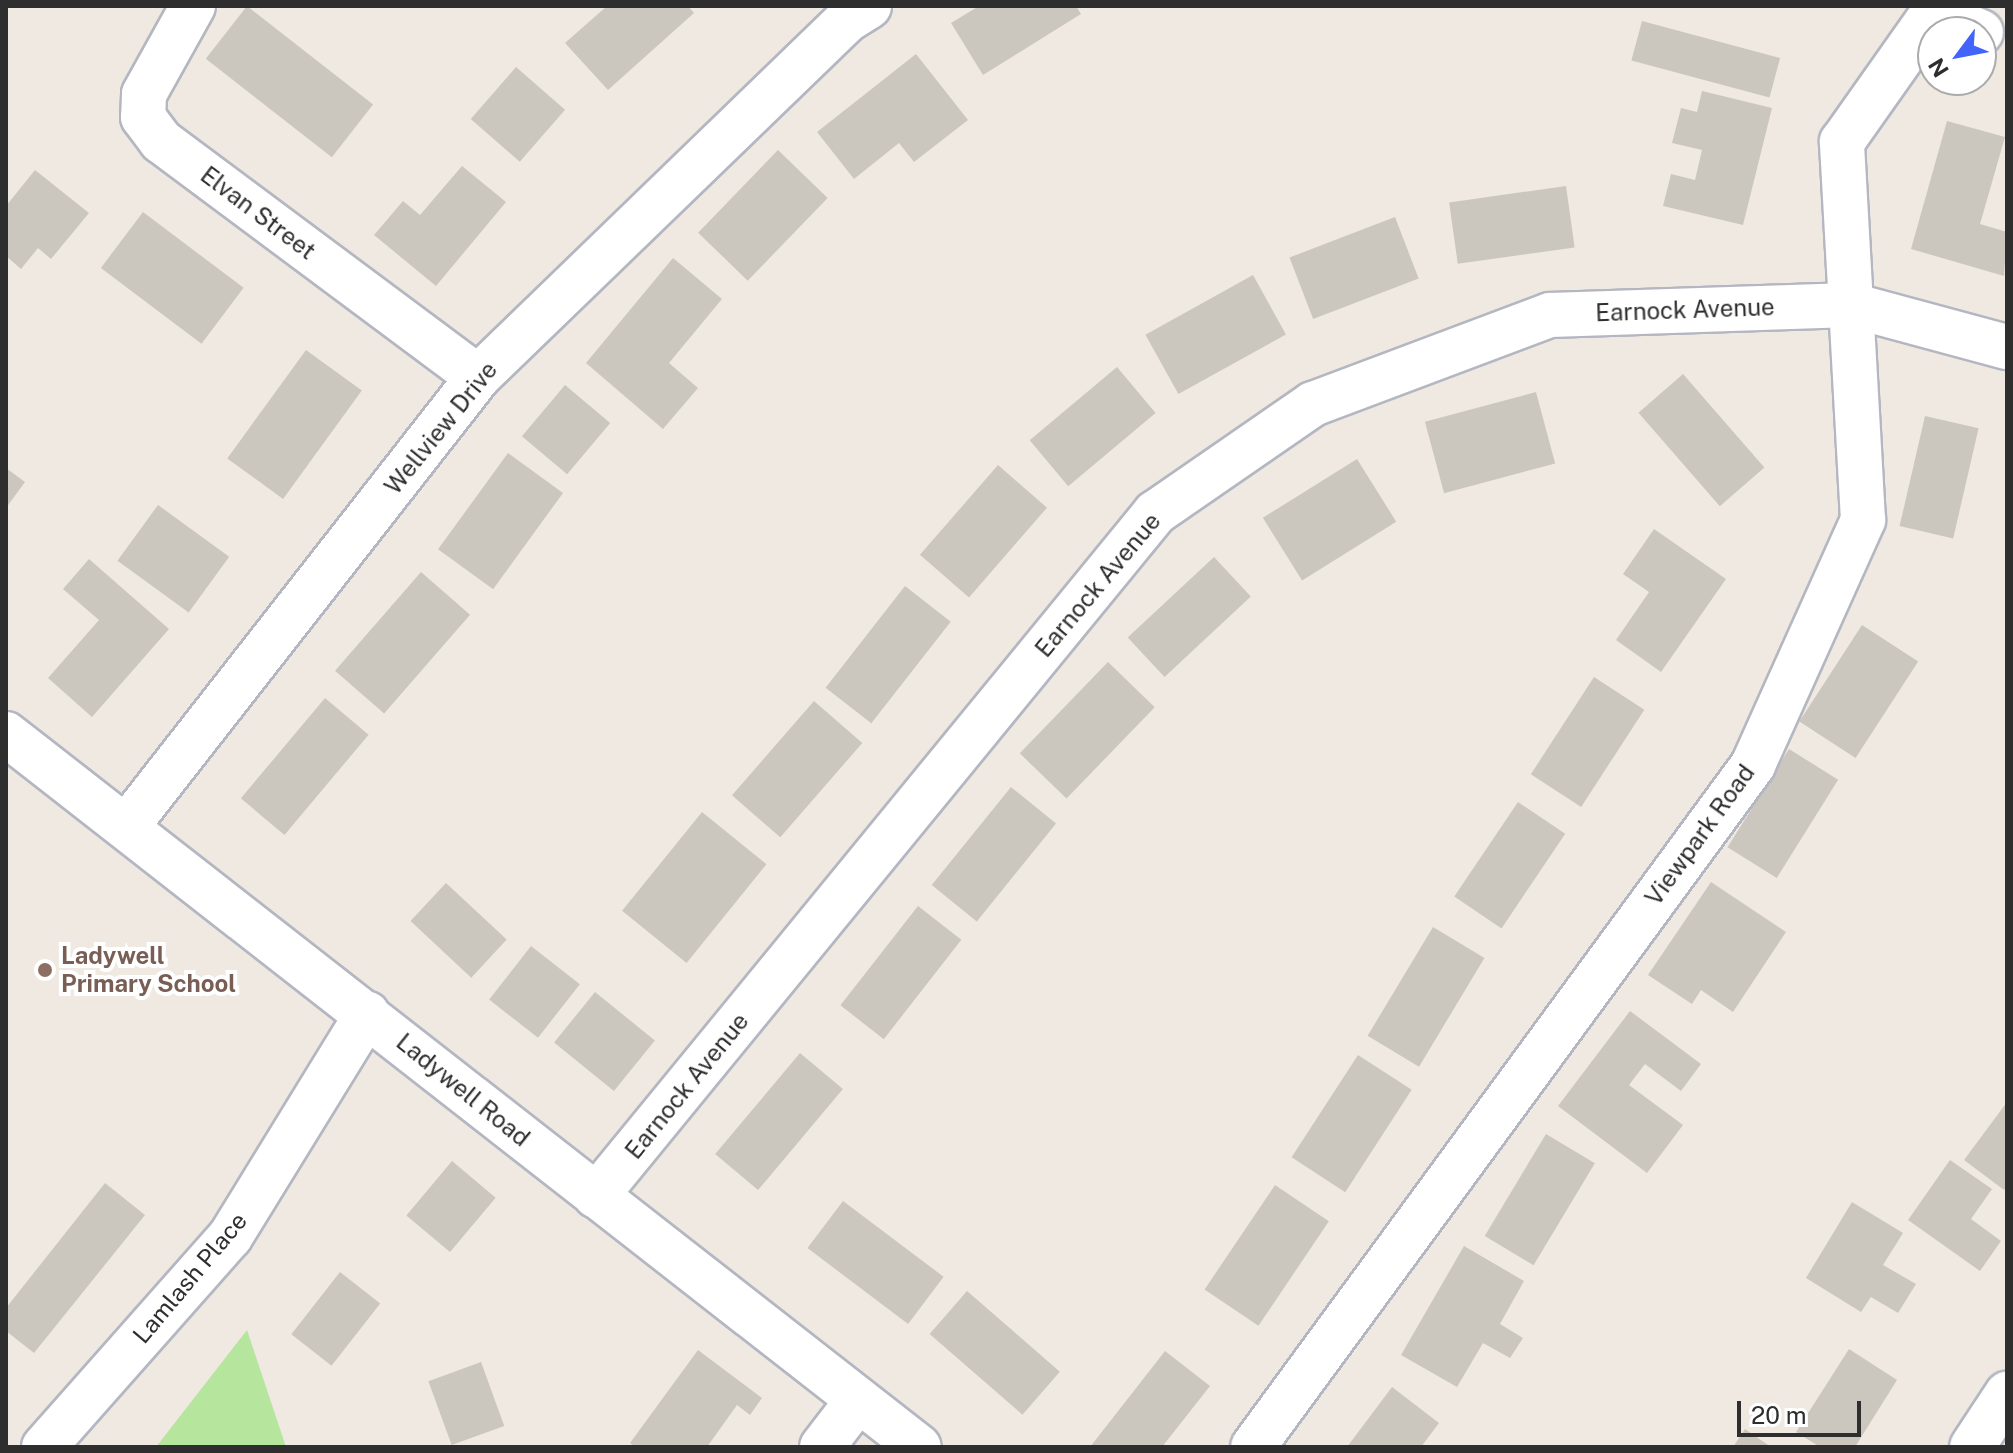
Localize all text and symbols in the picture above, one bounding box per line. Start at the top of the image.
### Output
north arrow [1917,16,1997,96]
text: N [1923,53,1954,82]
street label: Elvan Street [195,161,321,265]
street label: Earnock Avenue [1595,292,1775,328]
street label: Wellview Drive [379,356,503,500]
street label: Earnock Avenue [1029,507,1167,663]
street label: Viewpark Road [1639,759,1761,911]
place label: Ladywell Primary School [61,942,236,998]
marker: Ladywell Primary School [36,961,54,979]
street label: Earnock Avenue [619,1007,755,1165]
street label: Ladywell Road [391,1027,535,1153]
street label: Lamlash Place [127,1207,253,1349]
scale bar [1741,1385,1865,1435]
text: 20 m [1751,1401,1807,1429]

